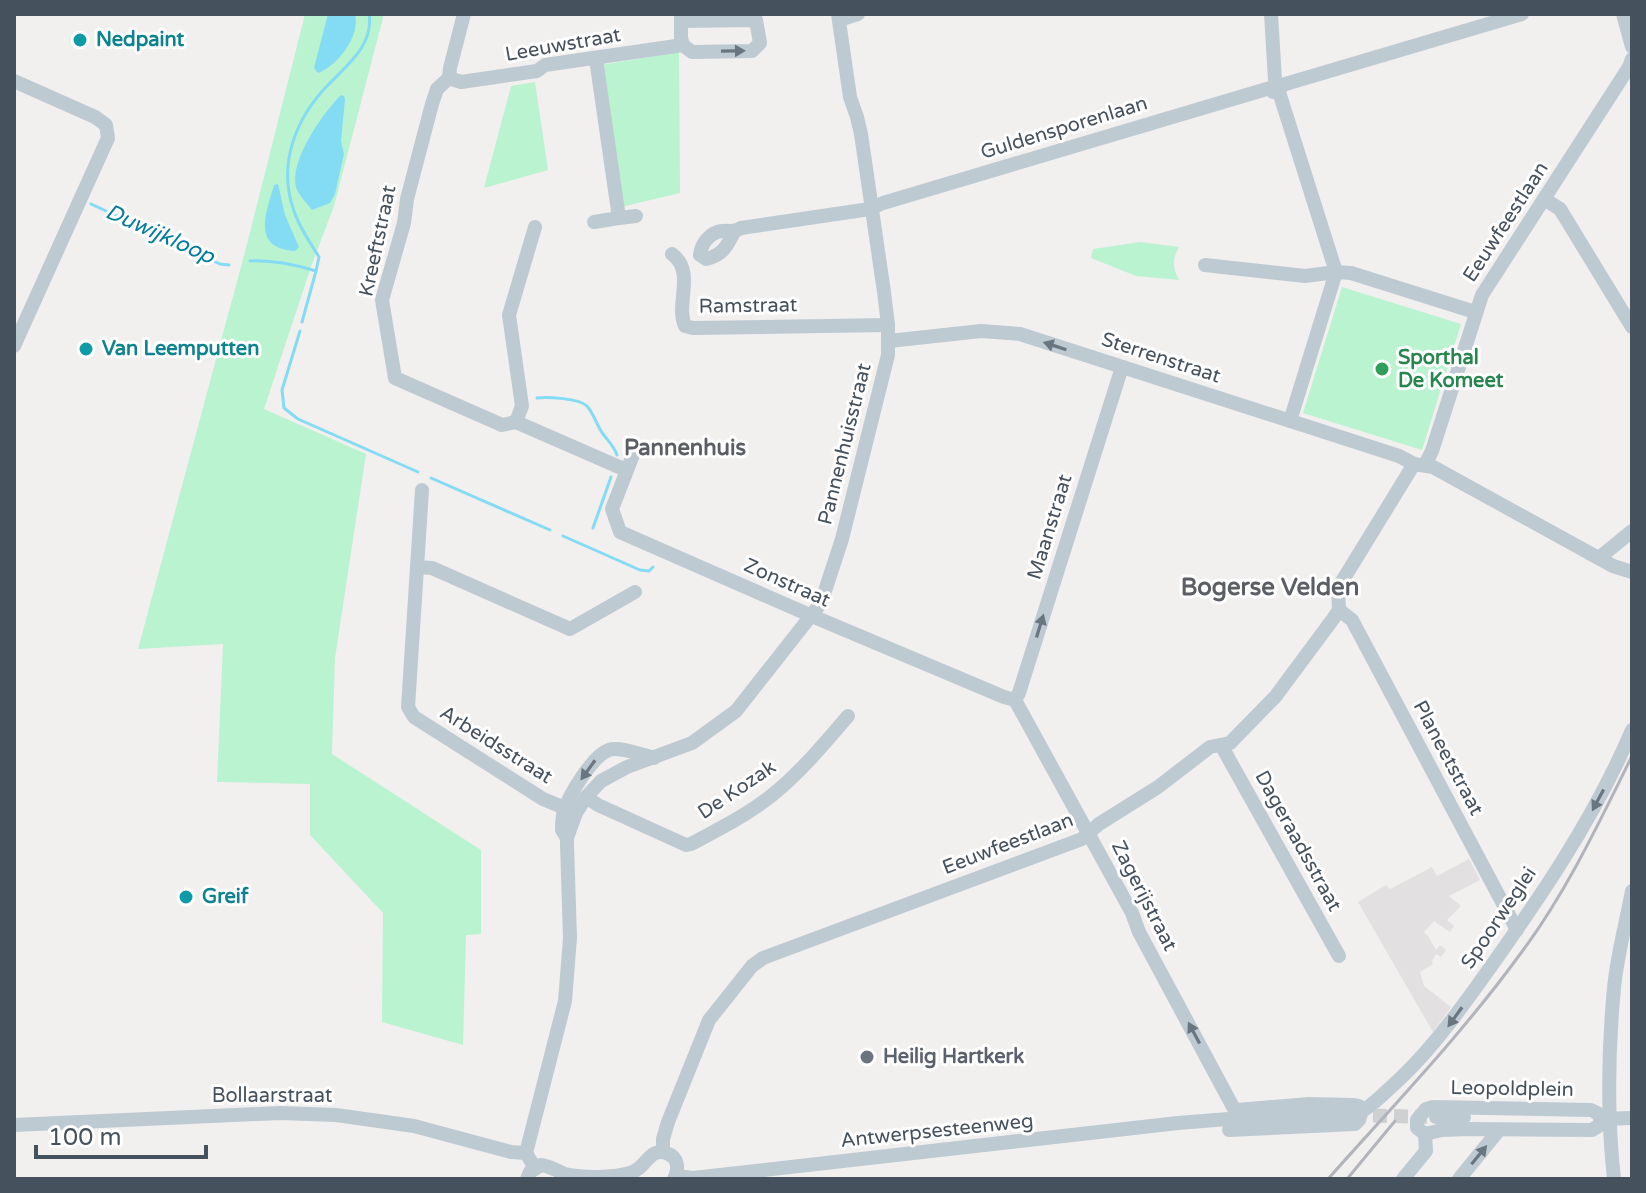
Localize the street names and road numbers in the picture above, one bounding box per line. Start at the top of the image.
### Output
street label: Leeuwstraat [503,23,623,67]
street label: Guldensporenlaan [978,91,1150,165]
street label: Eeuwfeestlaan [1458,157,1554,287]
street label: Kreeftstraat [354,183,402,299]
street label: Ramstraat [699,293,798,319]
street label: Sterrenstraat [1098,327,1224,389]
street label: Pannenhuisstraat [813,360,877,527]
street label: Maanstraat [1023,471,1077,582]
street label: Zonstraat [740,553,834,613]
street label: Planeetstraat [1408,696,1489,820]
street label: Arbeidsstraat [435,701,557,789]
street label: De Kozak [693,755,781,825]
street label: Dageraadsstraat [1249,766,1347,916]
street label: Eeuwfeestlaan [939,808,1077,880]
street label: Zagerijstraat [1106,837,1182,955]
street label: Spoorweglei [1456,863,1542,973]
street label: Leopoldplein [1450,1076,1574,1102]
street label: Bollaarstraat [212,1084,333,1108]
street label: Antwerpsesteenweg [839,1109,1035,1153]

